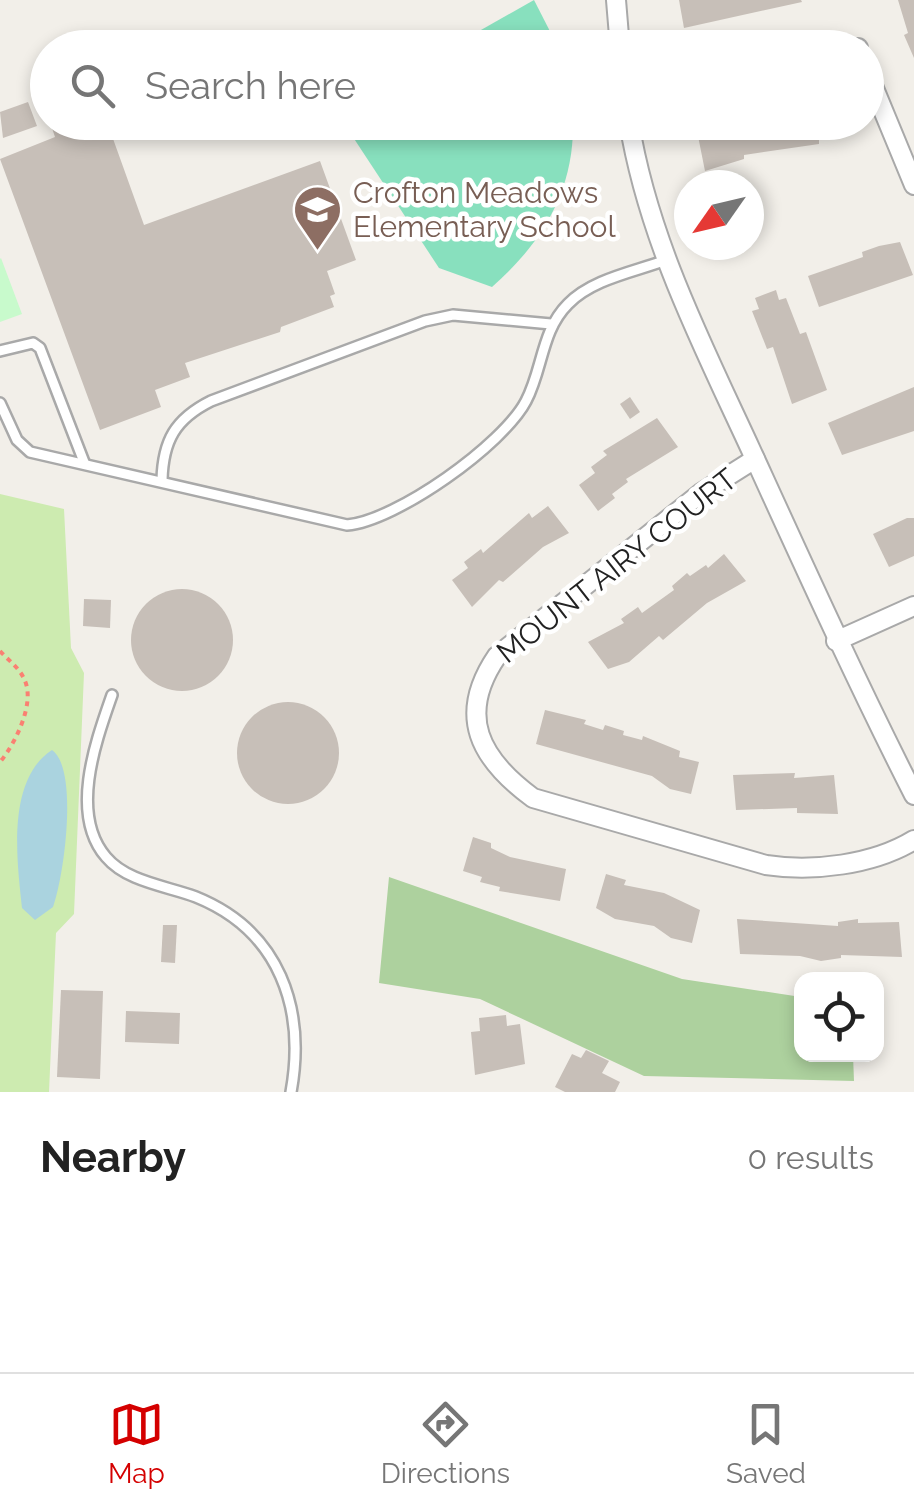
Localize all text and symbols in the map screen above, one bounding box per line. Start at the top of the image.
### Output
search box [30,30,884,140]
icon: search [65,58,120,113]
text: Search here [145,63,356,108]
north arrow [674,170,764,260]
place label: Crofton Meadows Elementary School [353,175,616,244]
school or university icon: Crofton Meadows Elementary School [292,184,344,252]
street label: MOUNT AIRY COURT [490,461,744,670]
map controls [794,972,884,1062]
button: locate [794,972,884,1062]
text: Nearby [40,1133,186,1182]
text: 0 results [747,1139,874,1176]
tab: Map [108,1397,165,1490]
tab: Directions [381,1397,510,1490]
tab: Saved [726,1397,806,1490]

